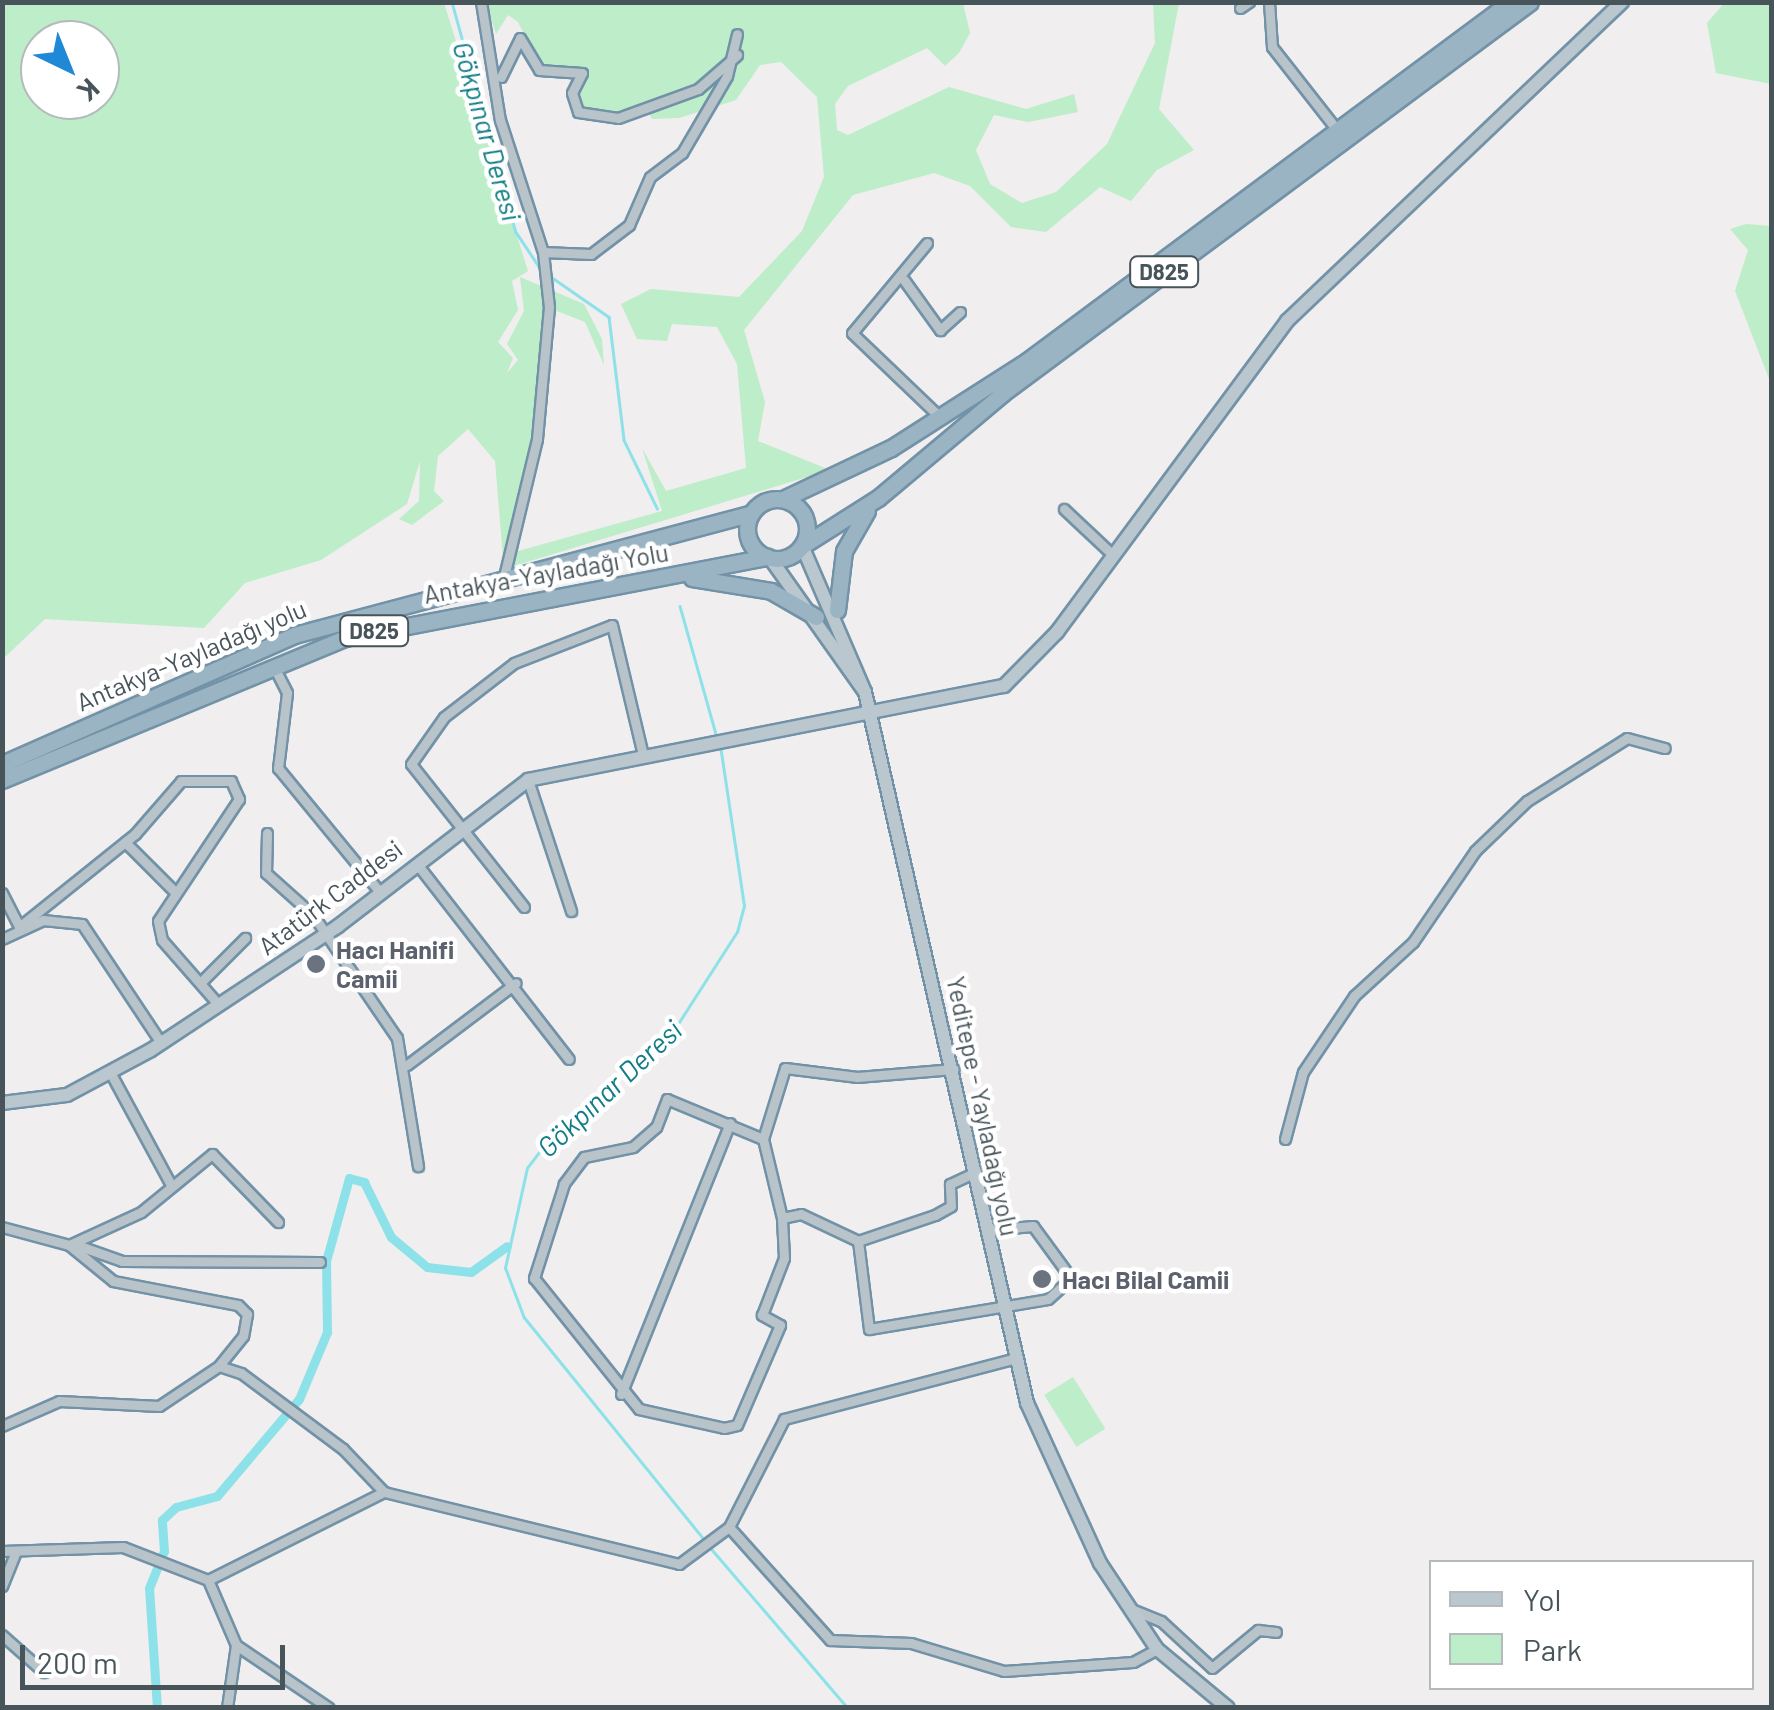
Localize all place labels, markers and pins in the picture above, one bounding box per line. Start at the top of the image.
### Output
place label: Hacı Hanifi Camii [336,935,454,994]
marker: Hacı Hanifi Camii [305,953,327,975]
place label: Hacı Bilal Camii [1062,1264,1229,1294]
marker: Hacı Bilal Camii [1031,1268,1053,1290]

